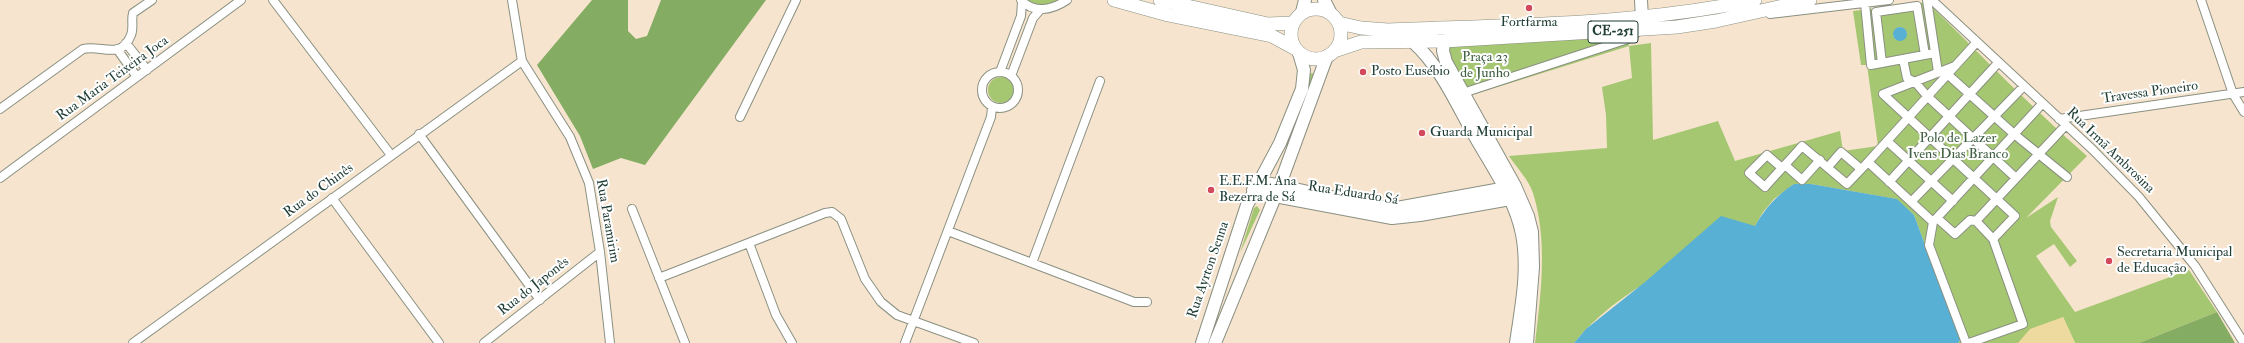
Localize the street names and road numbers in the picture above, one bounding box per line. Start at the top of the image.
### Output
road number: CE-251 [1588,21,1638,43]
street label: Rua Maria Teixeira Joca [54,33,172,125]
street label: Travessa Pioneiro [2101,78,2199,108]
street label: Rua Irmã Ambrosina [2062,105,2158,197]
street label: Rua do Chinês [281,160,357,222]
street label: Rua Paramirim [591,178,623,264]
street label: Rua Eduardo Sá [1307,179,1399,209]
street label: Rua Ayrton Senna [1185,220,1233,320]
street label: Rua do Japonês [495,254,573,320]

